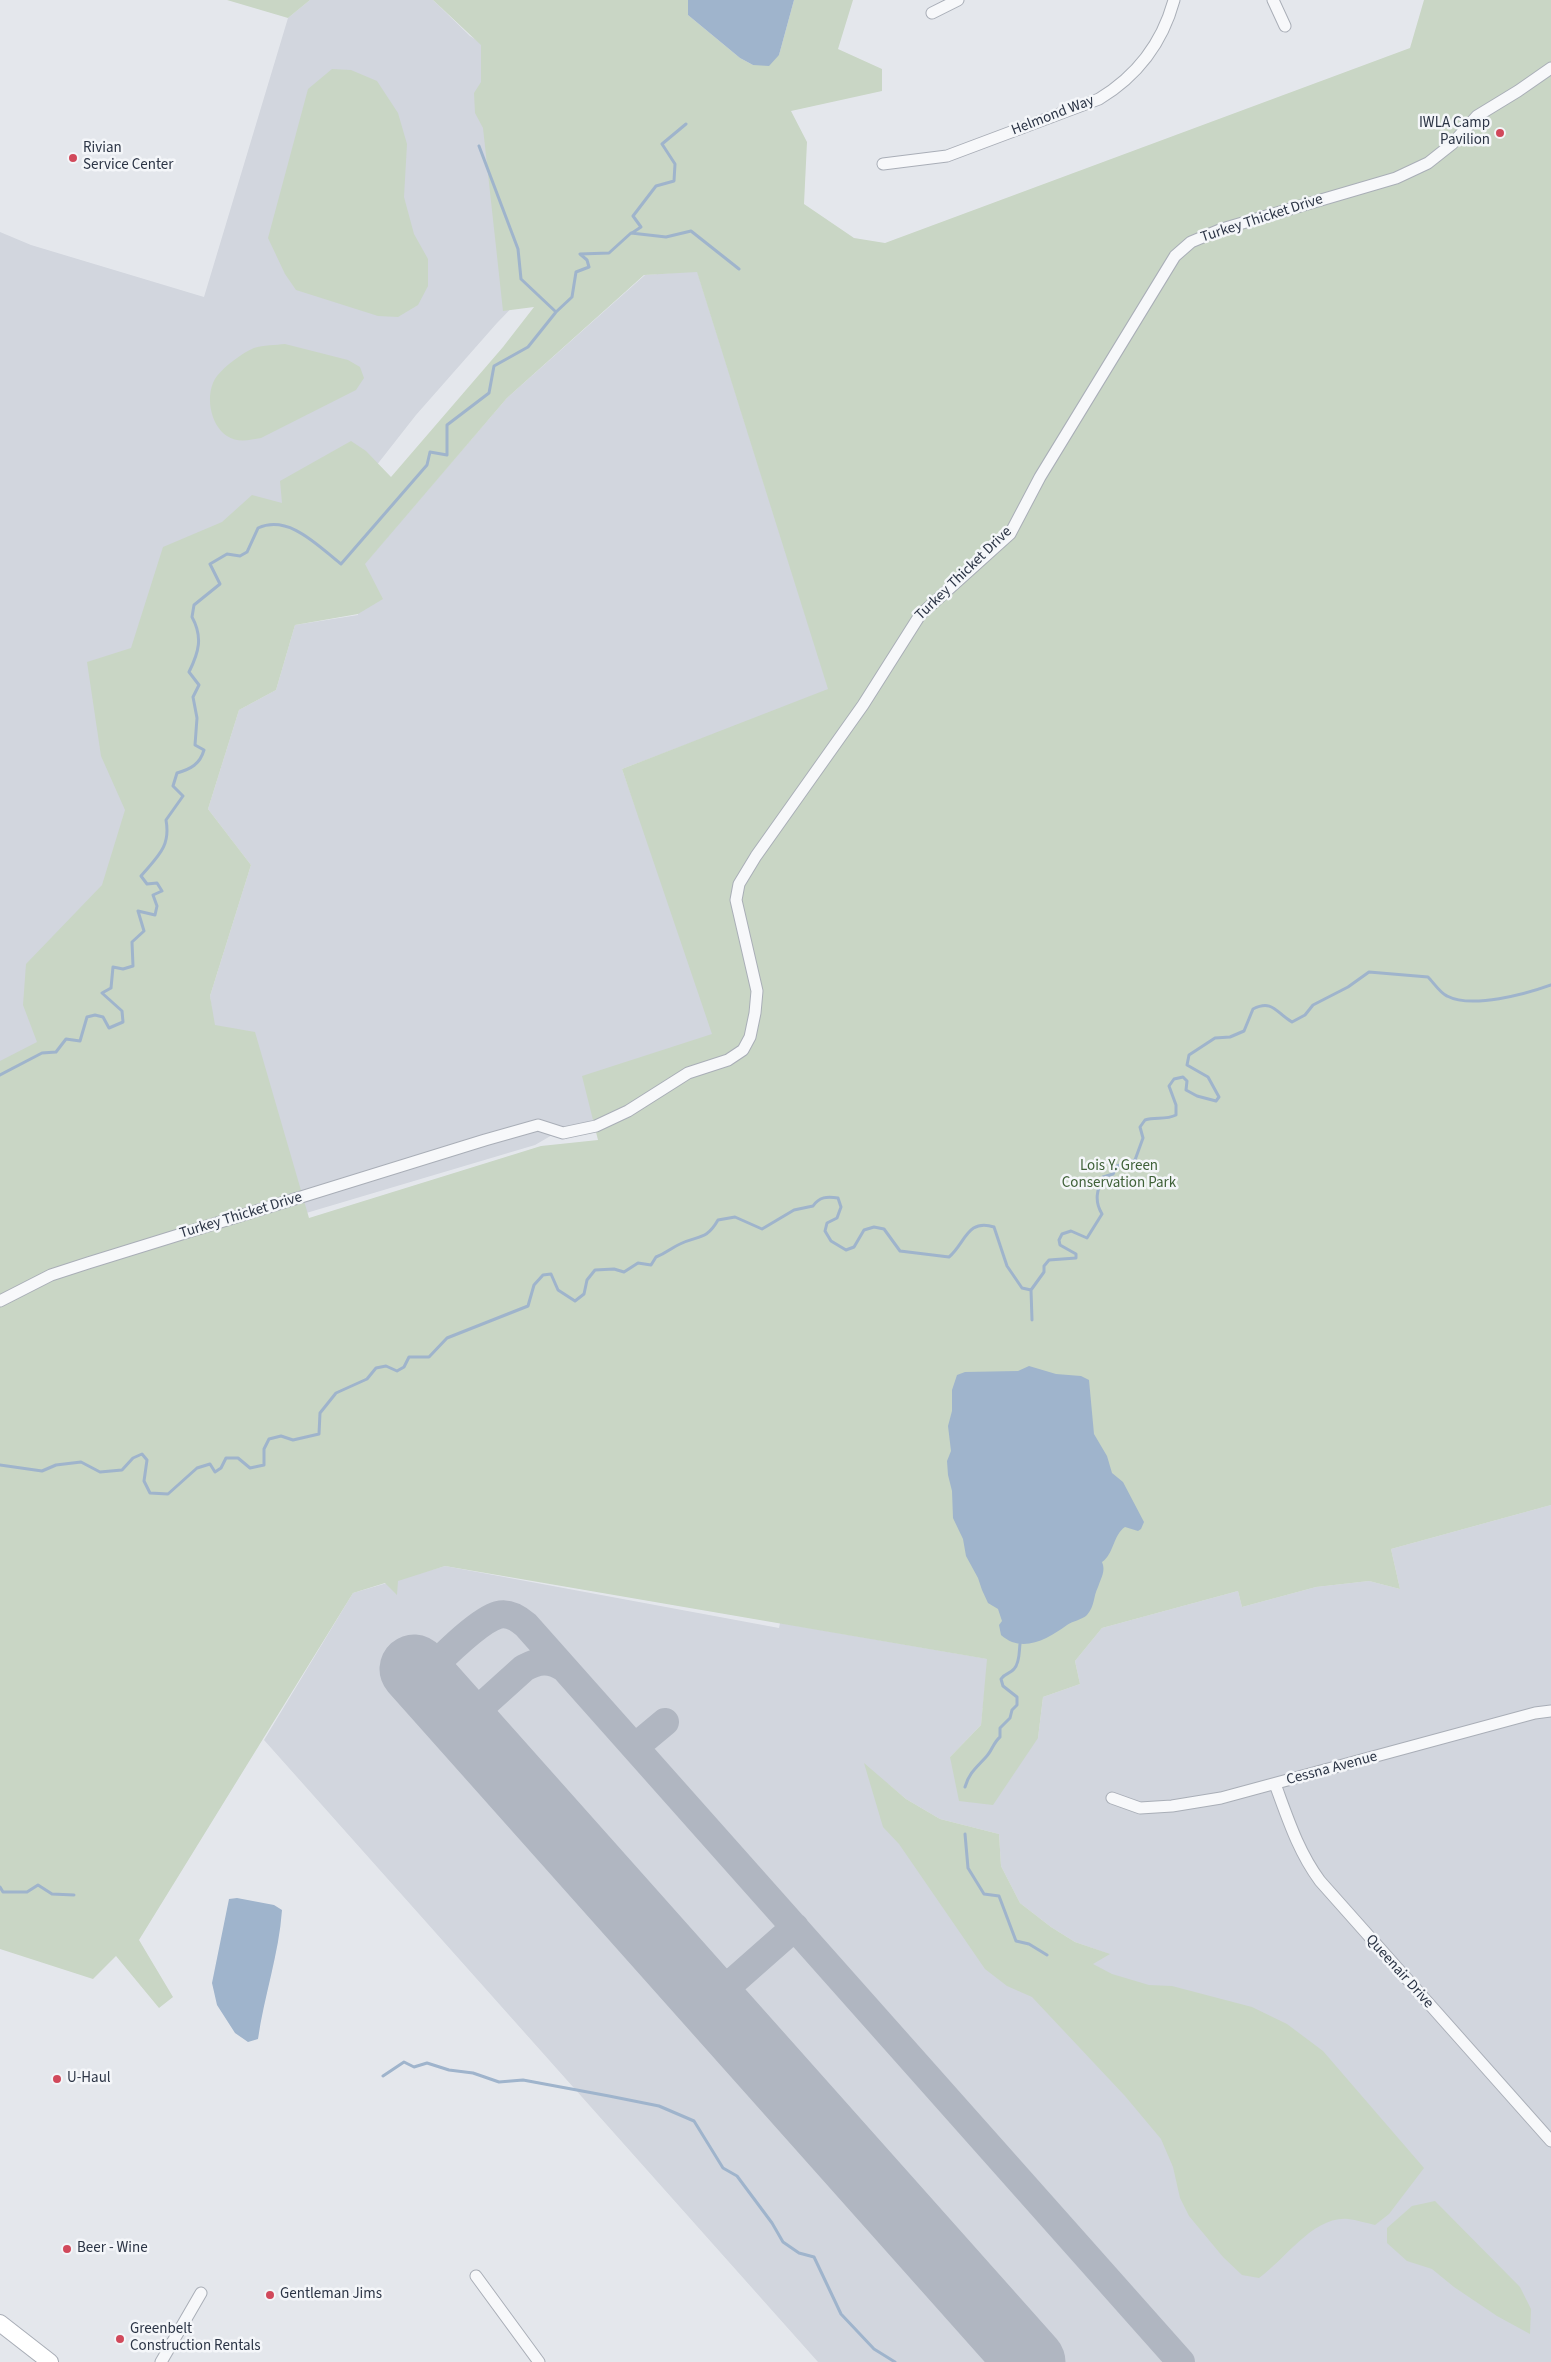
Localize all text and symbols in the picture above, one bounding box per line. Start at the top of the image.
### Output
street label: Helmond Way [1009,92,1097,140]
place label: IWLA Camp Pavilion [1419,115,1490,150]
marker: IWLA Camp Pavilion [1494,127,1506,139]
place label: Rivian Service Center [83,140,173,175]
marker: Rivian Service Center [67,152,79,164]
street label: Turkey Thicket Drive [1199,191,1325,247]
street label: Turkey Thicket Drive [912,523,1016,625]
park label: Lois Y. Green Conservation Park [1062,1158,1176,1193]
street label: Turkey Thicket Drive [178,1189,304,1243]
street label: Cessna Avenue [1284,1748,1380,1790]
street label: Queenair Drive [1361,1931,1437,2013]
place label: U-Haul [67,2070,111,2088]
marker: U-Haul [51,2073,63,2085]
place label: Beer - Wine [77,2240,148,2258]
marker: Beer - Wine [61,2243,73,2255]
place label: Gentleman Jims [280,2286,382,2304]
marker: Gentleman Jims [264,2289,276,2301]
place label: Greenbelt Construction Rentals [130,2321,261,2356]
marker: Greenbelt Construction Rentals [114,2333,126,2345]

